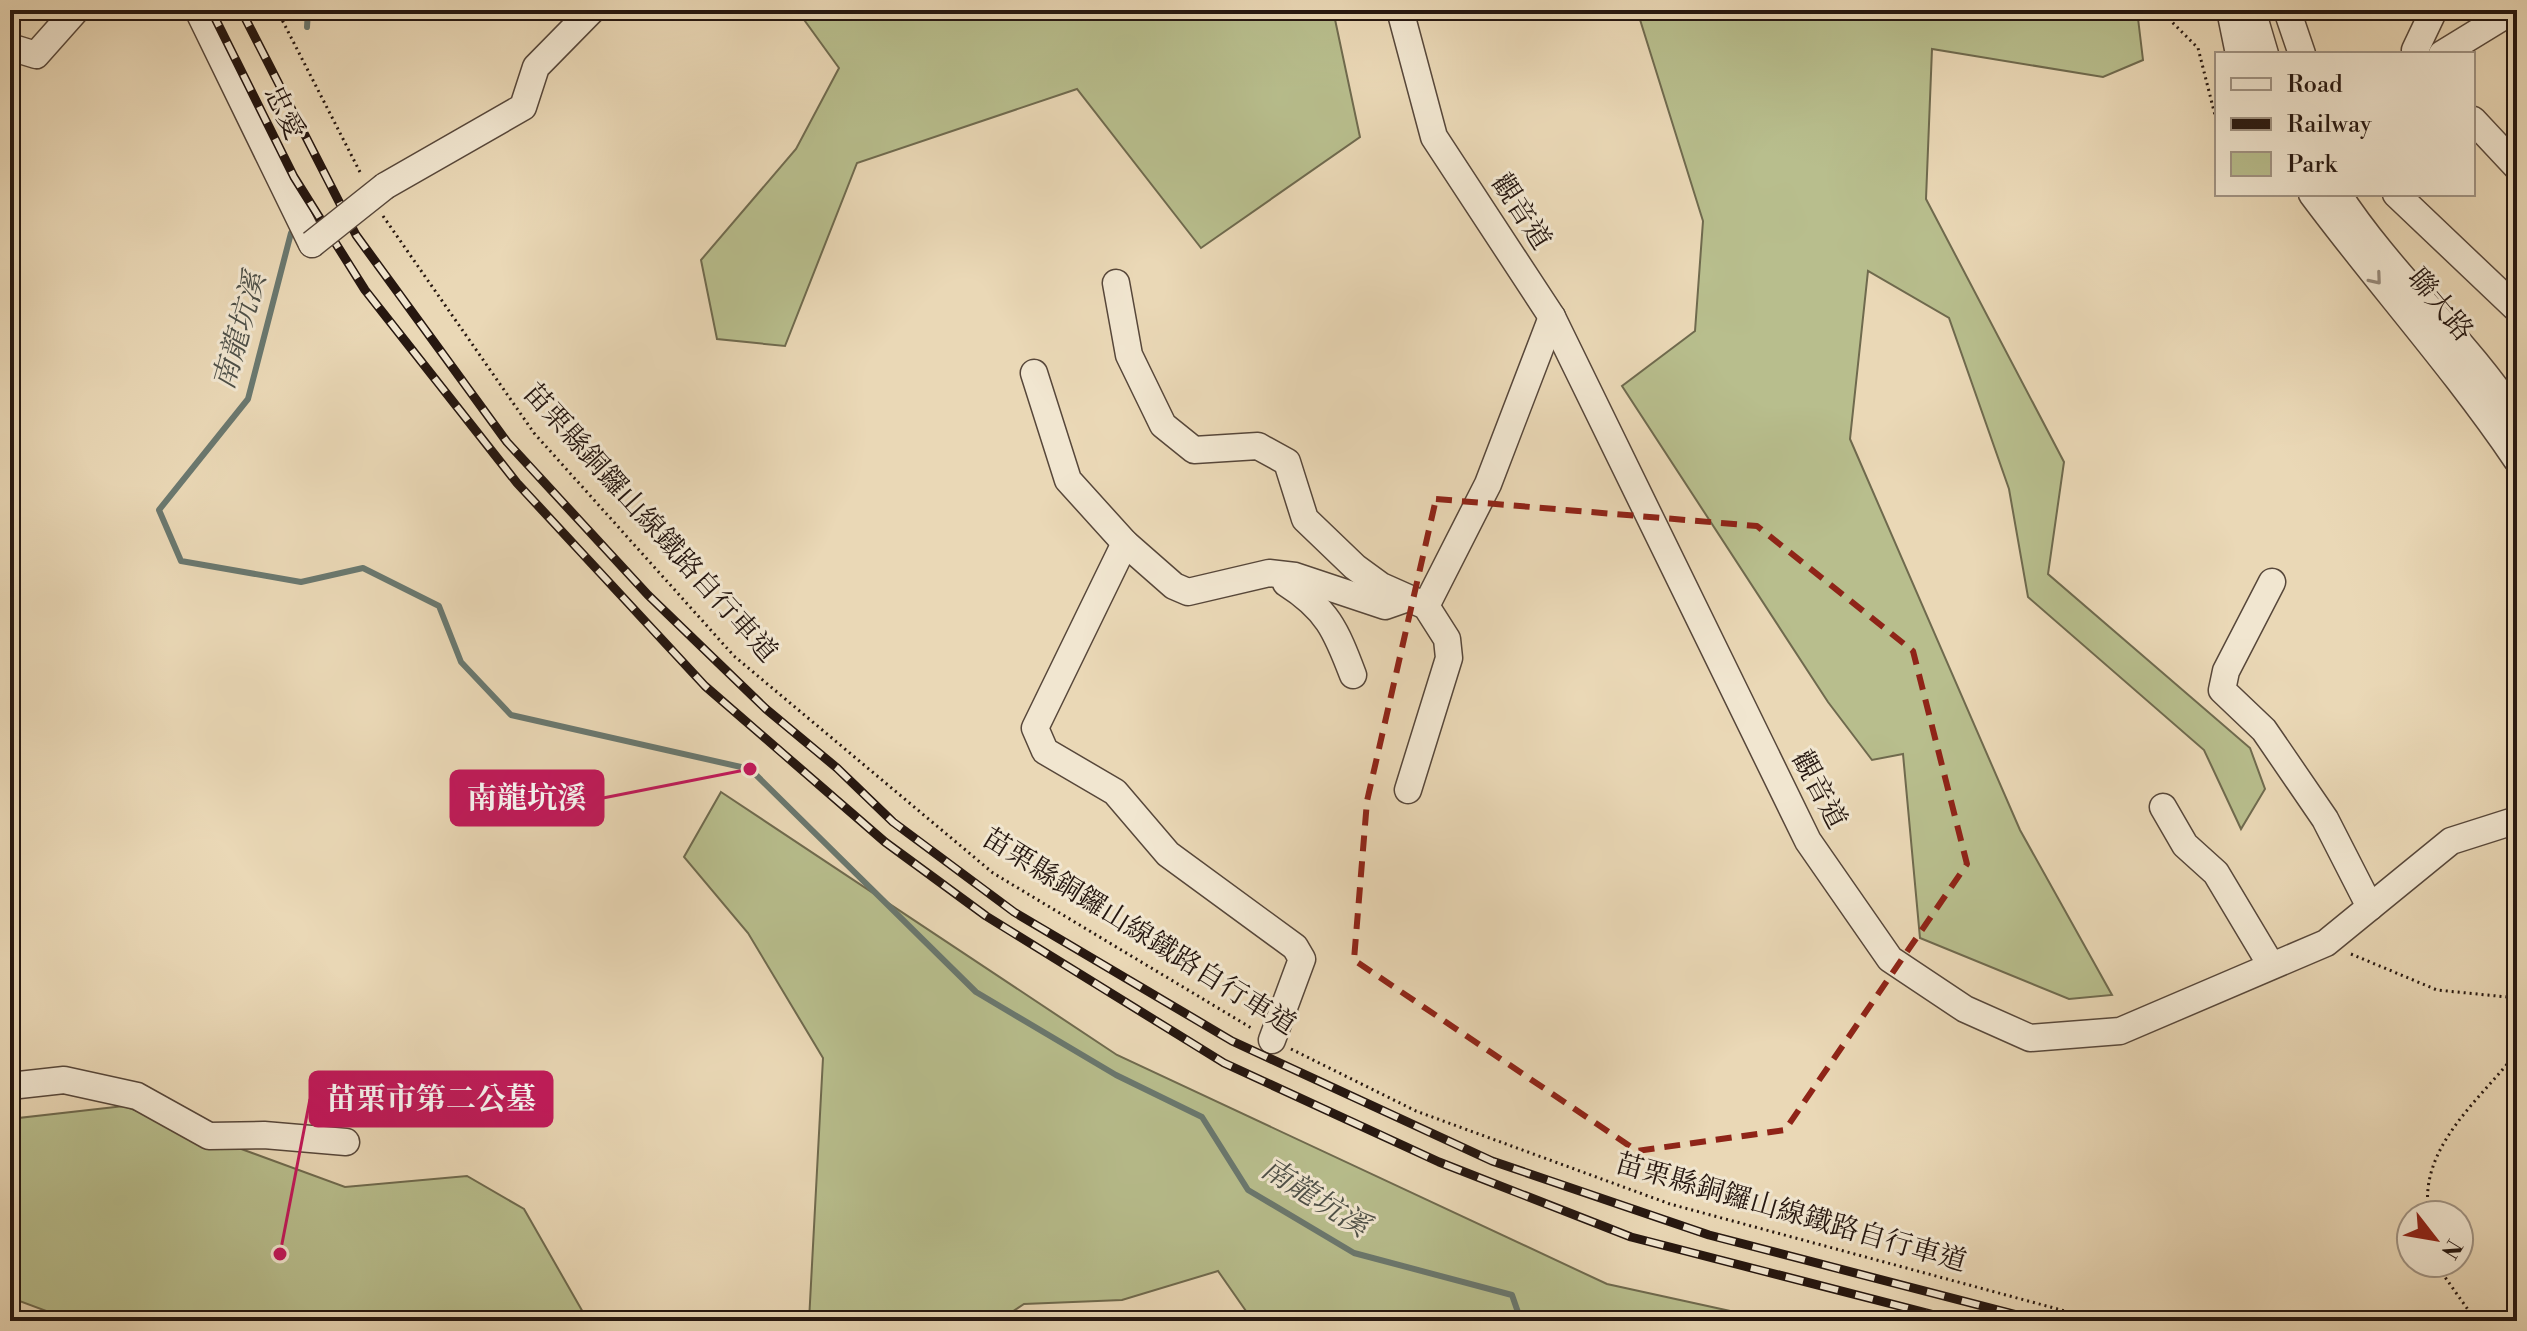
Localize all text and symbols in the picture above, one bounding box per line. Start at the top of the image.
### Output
legend [2215,52,2475,196]
text: Road [2287,70,2343,100]
street label: 忠愛 [256,80,312,146]
text: Railway [2287,110,2372,140]
text: Park [2287,150,2338,180]
street label: 觀音道 [1483,167,1559,257]
street label: 聯大路 [2400,262,2480,348]
water label: 南龍坑溪 [205,265,276,394]
one-way arrow [2366,269,2381,284]
street label: 苗栗縣銅鑼山線鐵路自行車道 [515,376,785,670]
street label: 觀音道 [1784,745,1854,835]
callout: 南龍坑溪 [451,771,603,825]
text: 南龍坑溪 [467,780,587,818]
street label: 苗栗縣銅鑼山線鐵路自行車道 [975,821,1303,1043]
callout: 苗栗市第二公墓 [310,1072,552,1126]
text: 苗栗市第二公墓 [326,1081,536,1119]
street label: 苗栗縣銅鑼山線鐵路自行車道 [1611,1146,1971,1280]
water label: 南龍坑溪 [1254,1150,1378,1247]
north arrow [2395,1199,2475,1279]
text: N [2434,1234,2467,1263]

